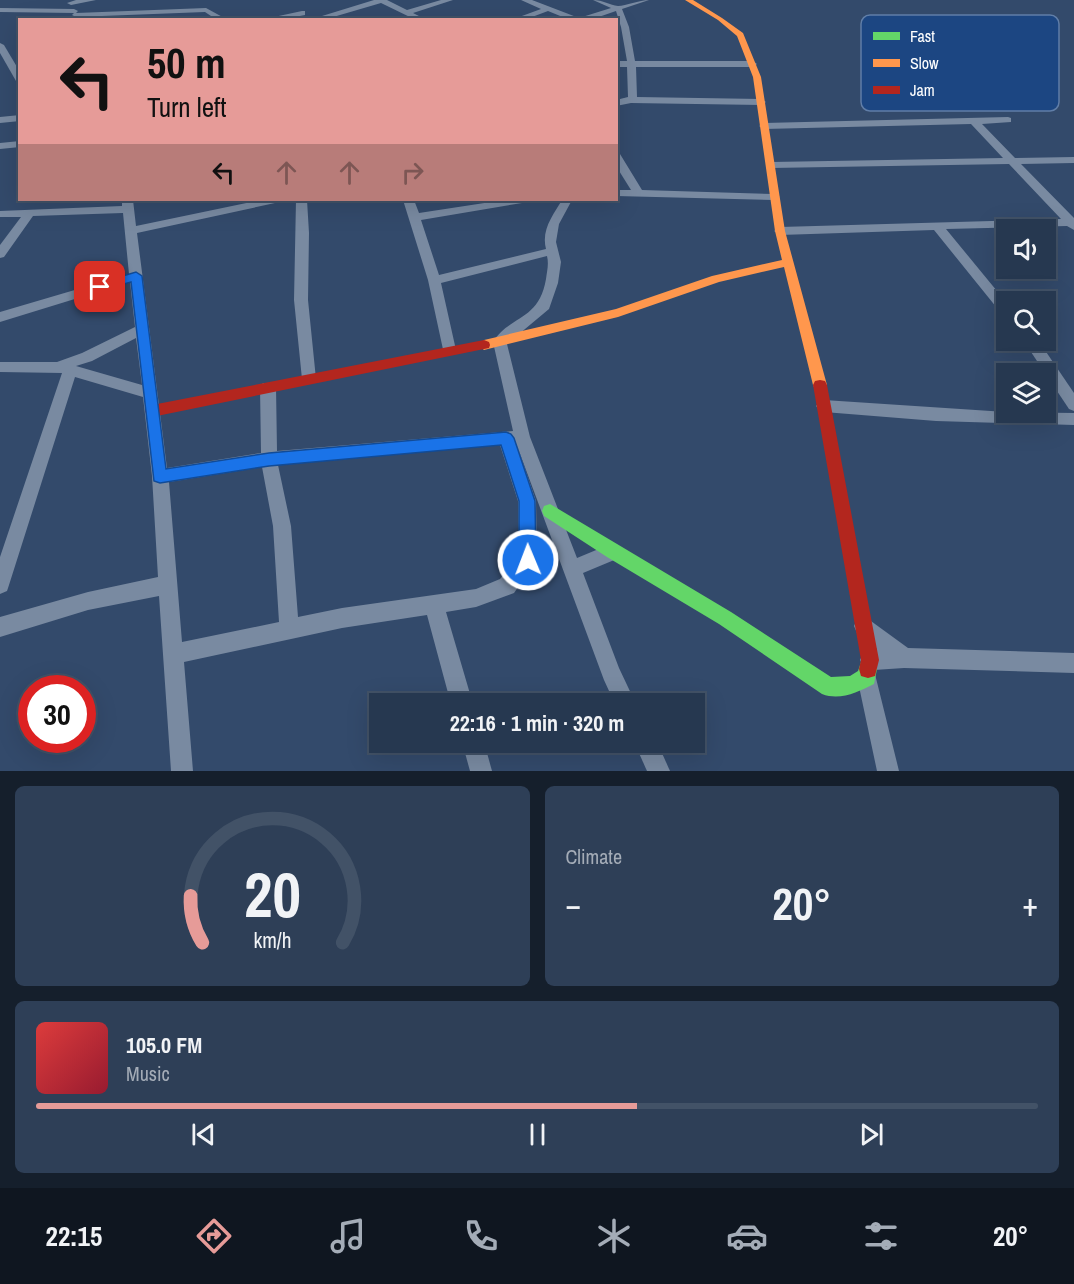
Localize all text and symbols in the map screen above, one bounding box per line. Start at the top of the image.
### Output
legend [861,15,1059,111]
text: Fast [910,25,935,47]
text: 50 m [147,35,226,91]
icon: left [48,42,126,120]
text: Slow [910,52,939,74]
text: Jam [910,79,935,101]
text: Turn left [147,89,226,125]
icon: left [207,156,240,189]
icon: ahead [270,156,303,189]
icon: ahead [333,156,366,189]
icon: right [396,156,429,189]
map controls [996,219,1056,423]
button: sound [996,219,1056,279]
pin [74,261,125,312]
icon: arrive [83,270,116,303]
button: search [996,291,1056,351]
button: layers [996,363,1056,423]
position arrow [496,528,560,592]
speed limit sign: 30 [18,675,96,753]
text: 22:16 · 1 min · 320 m [450,708,624,738]
text: Climate [566,843,622,870]
text: 20 [244,852,301,936]
text: 20° [772,873,831,934]
text: − [566,882,581,926]
text: + [1022,882,1038,926]
text: km/h [253,926,291,955]
text: 105.0 FM [126,1030,202,1060]
text: Music [126,1060,170,1087]
icon: previous [187,1118,220,1151]
icon: pause [521,1118,554,1151]
icon: next [855,1118,888,1151]
icon: directions [193,1215,235,1257]
icon: music [327,1215,369,1257]
icon: phone [460,1215,502,1257]
icon: climate [593,1215,635,1257]
icon: car [726,1215,768,1257]
icon: filters [860,1215,902,1257]
text: 22:15 [46,1218,102,1254]
text: 20° [993,1218,1028,1254]

